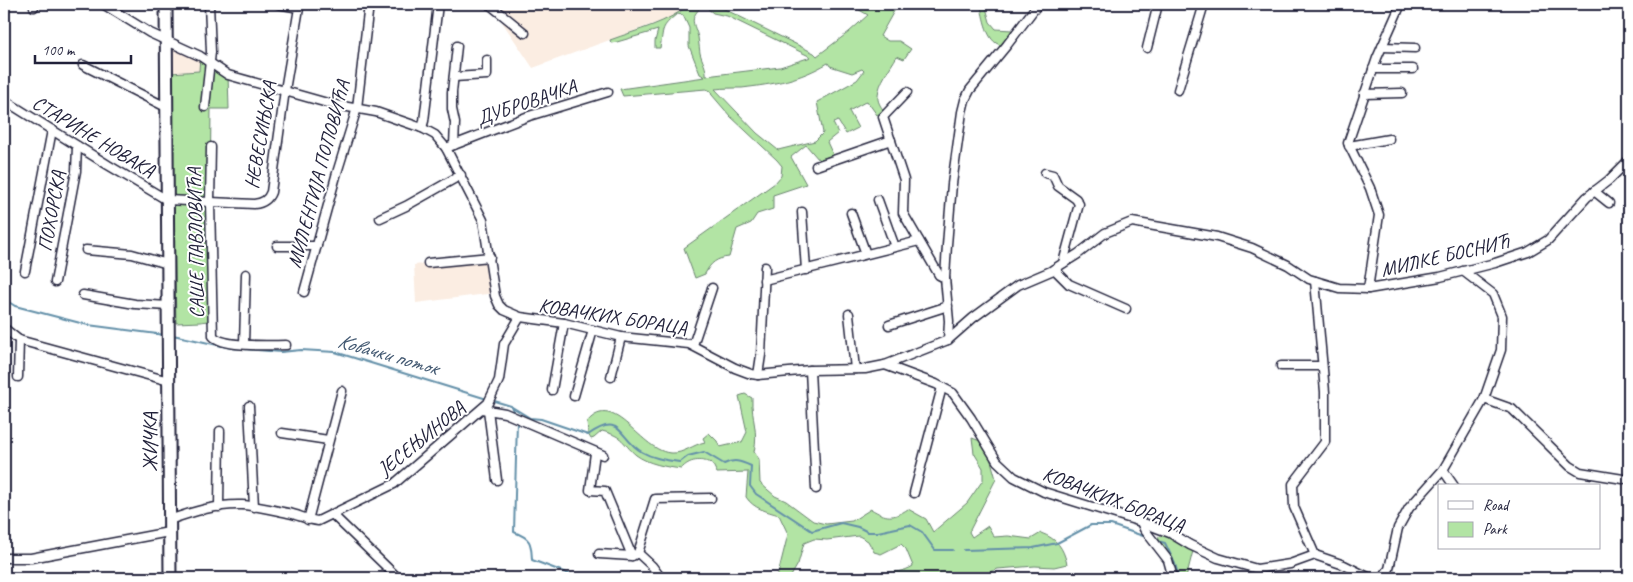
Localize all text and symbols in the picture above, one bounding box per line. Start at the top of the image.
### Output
scale bar [35,32,131,64]
text: 100 m [42,41,76,60]
street label: ДУБРОВАЧКА [473,73,581,131]
street label: МИЛЕНТИЈА ПОПОВИЋА [281,77,356,271]
street label: НЕВЕСИЊСКА [239,79,282,191]
street label: СТАРИНЕ НОВАКА [28,90,161,183]
street label: САШЕ ПАВЛОВИЋА [182,166,209,319]
street label: ПОХОРСКА [32,168,71,253]
street label: МИЛКЕ БОСНИЋ [1378,228,1513,282]
street label: КОВАЧКИХ БОРАЦА [537,292,690,341]
water label: Ковачки поток [335,327,444,382]
street label: ЈЕСЕЊИНОВА [372,395,471,482]
street label: ЖИЧКА [138,411,163,472]
street label: КОВАЧКИХ БОРАЦА [1039,461,1189,538]
legend [1438,484,1600,550]
text: Road [1483,496,1510,515]
text: Park [1483,520,1508,539]

